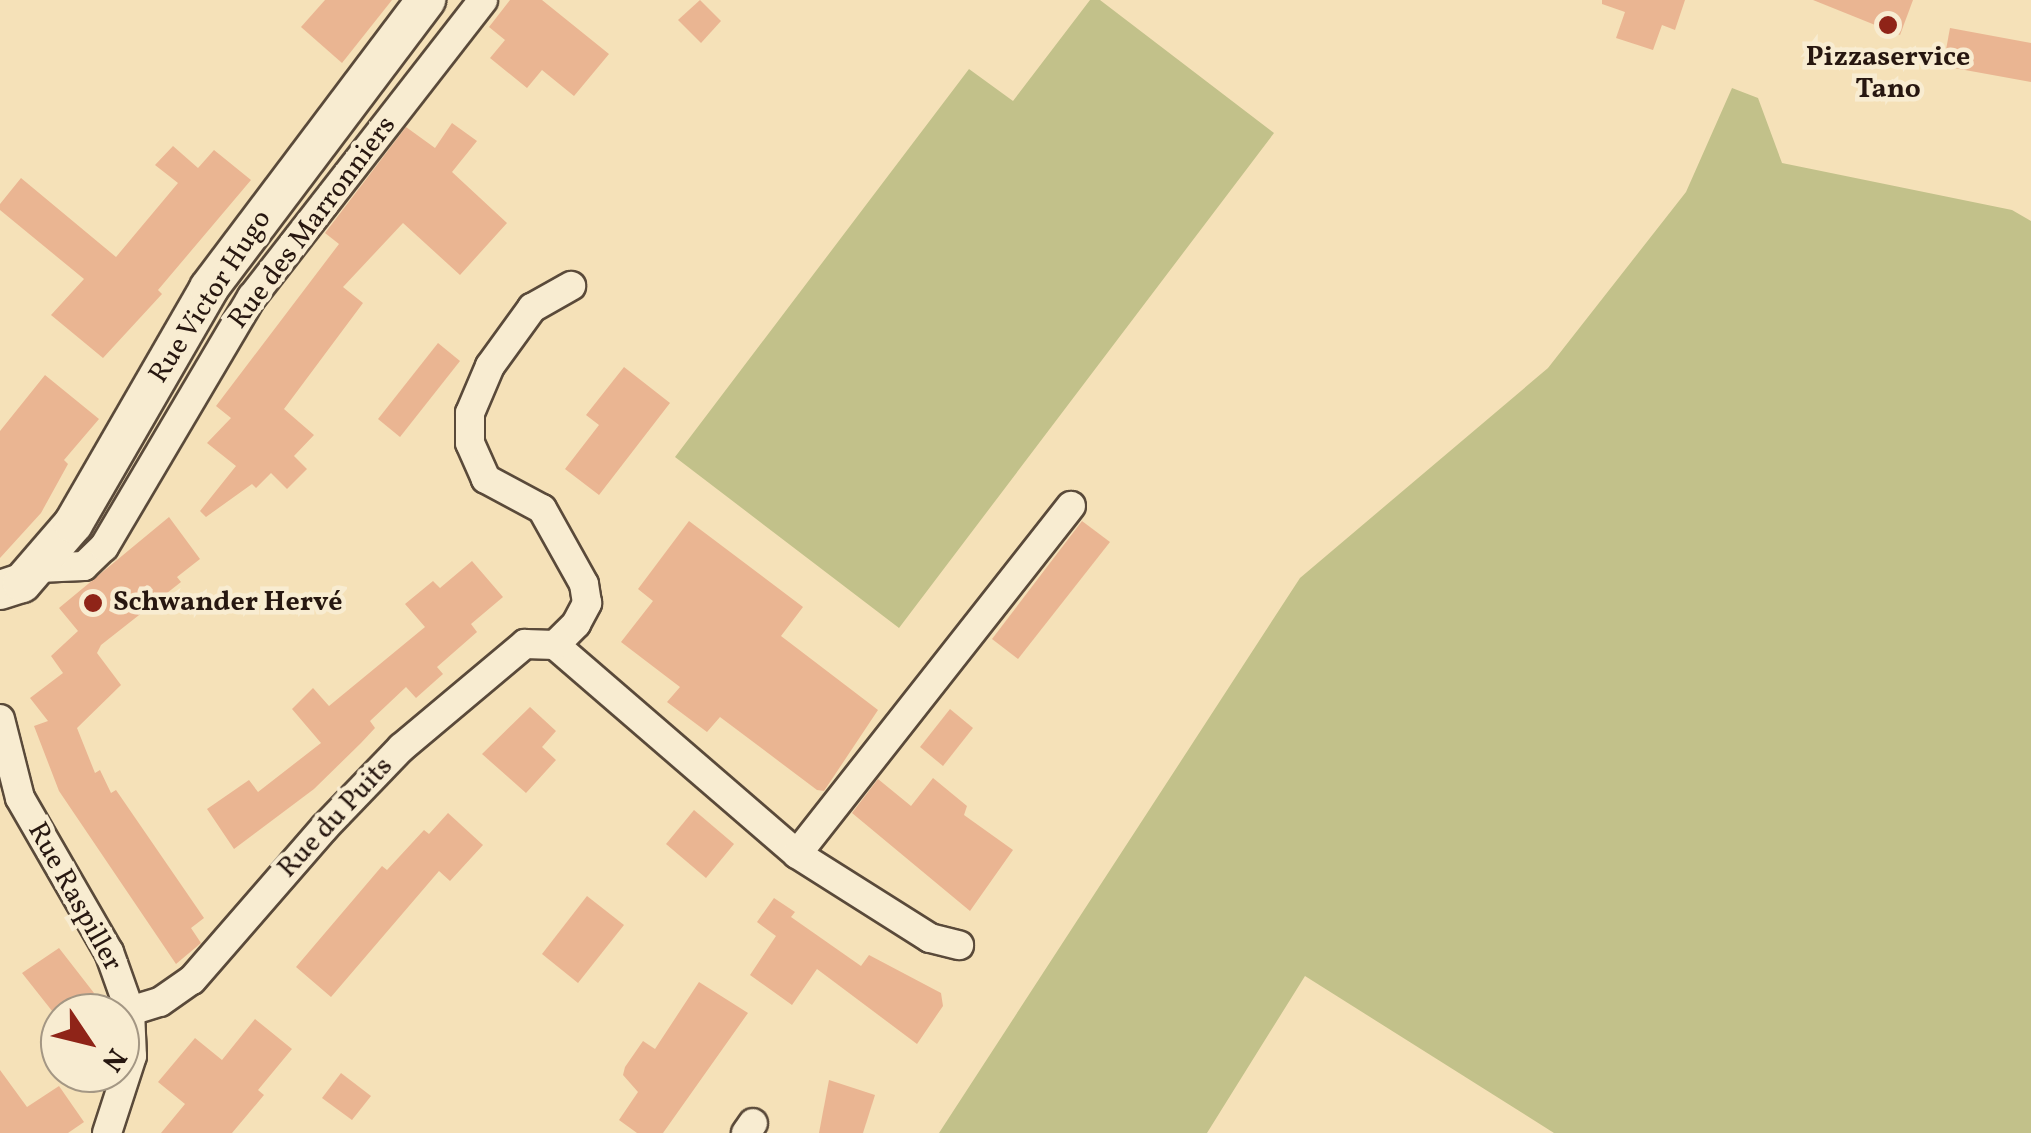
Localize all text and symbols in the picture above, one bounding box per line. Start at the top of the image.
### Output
marker: Pizzaservice Tano [1877,14,1899,36]
place label: Pizzaservice Tano [1806,41,1970,107]
street label: Rue des Marronniers [222,110,404,336]
street label: Rue Victor Hugo [142,204,280,390]
place label: Schwander Hervé [113,586,343,620]
marker: Schwander Hervé [82,592,104,614]
street label: Rue du Puits [271,750,401,886]
street label: Rue Raspiller [19,817,129,977]
north arrow [40,993,140,1093]
text: N [92,1040,135,1079]

